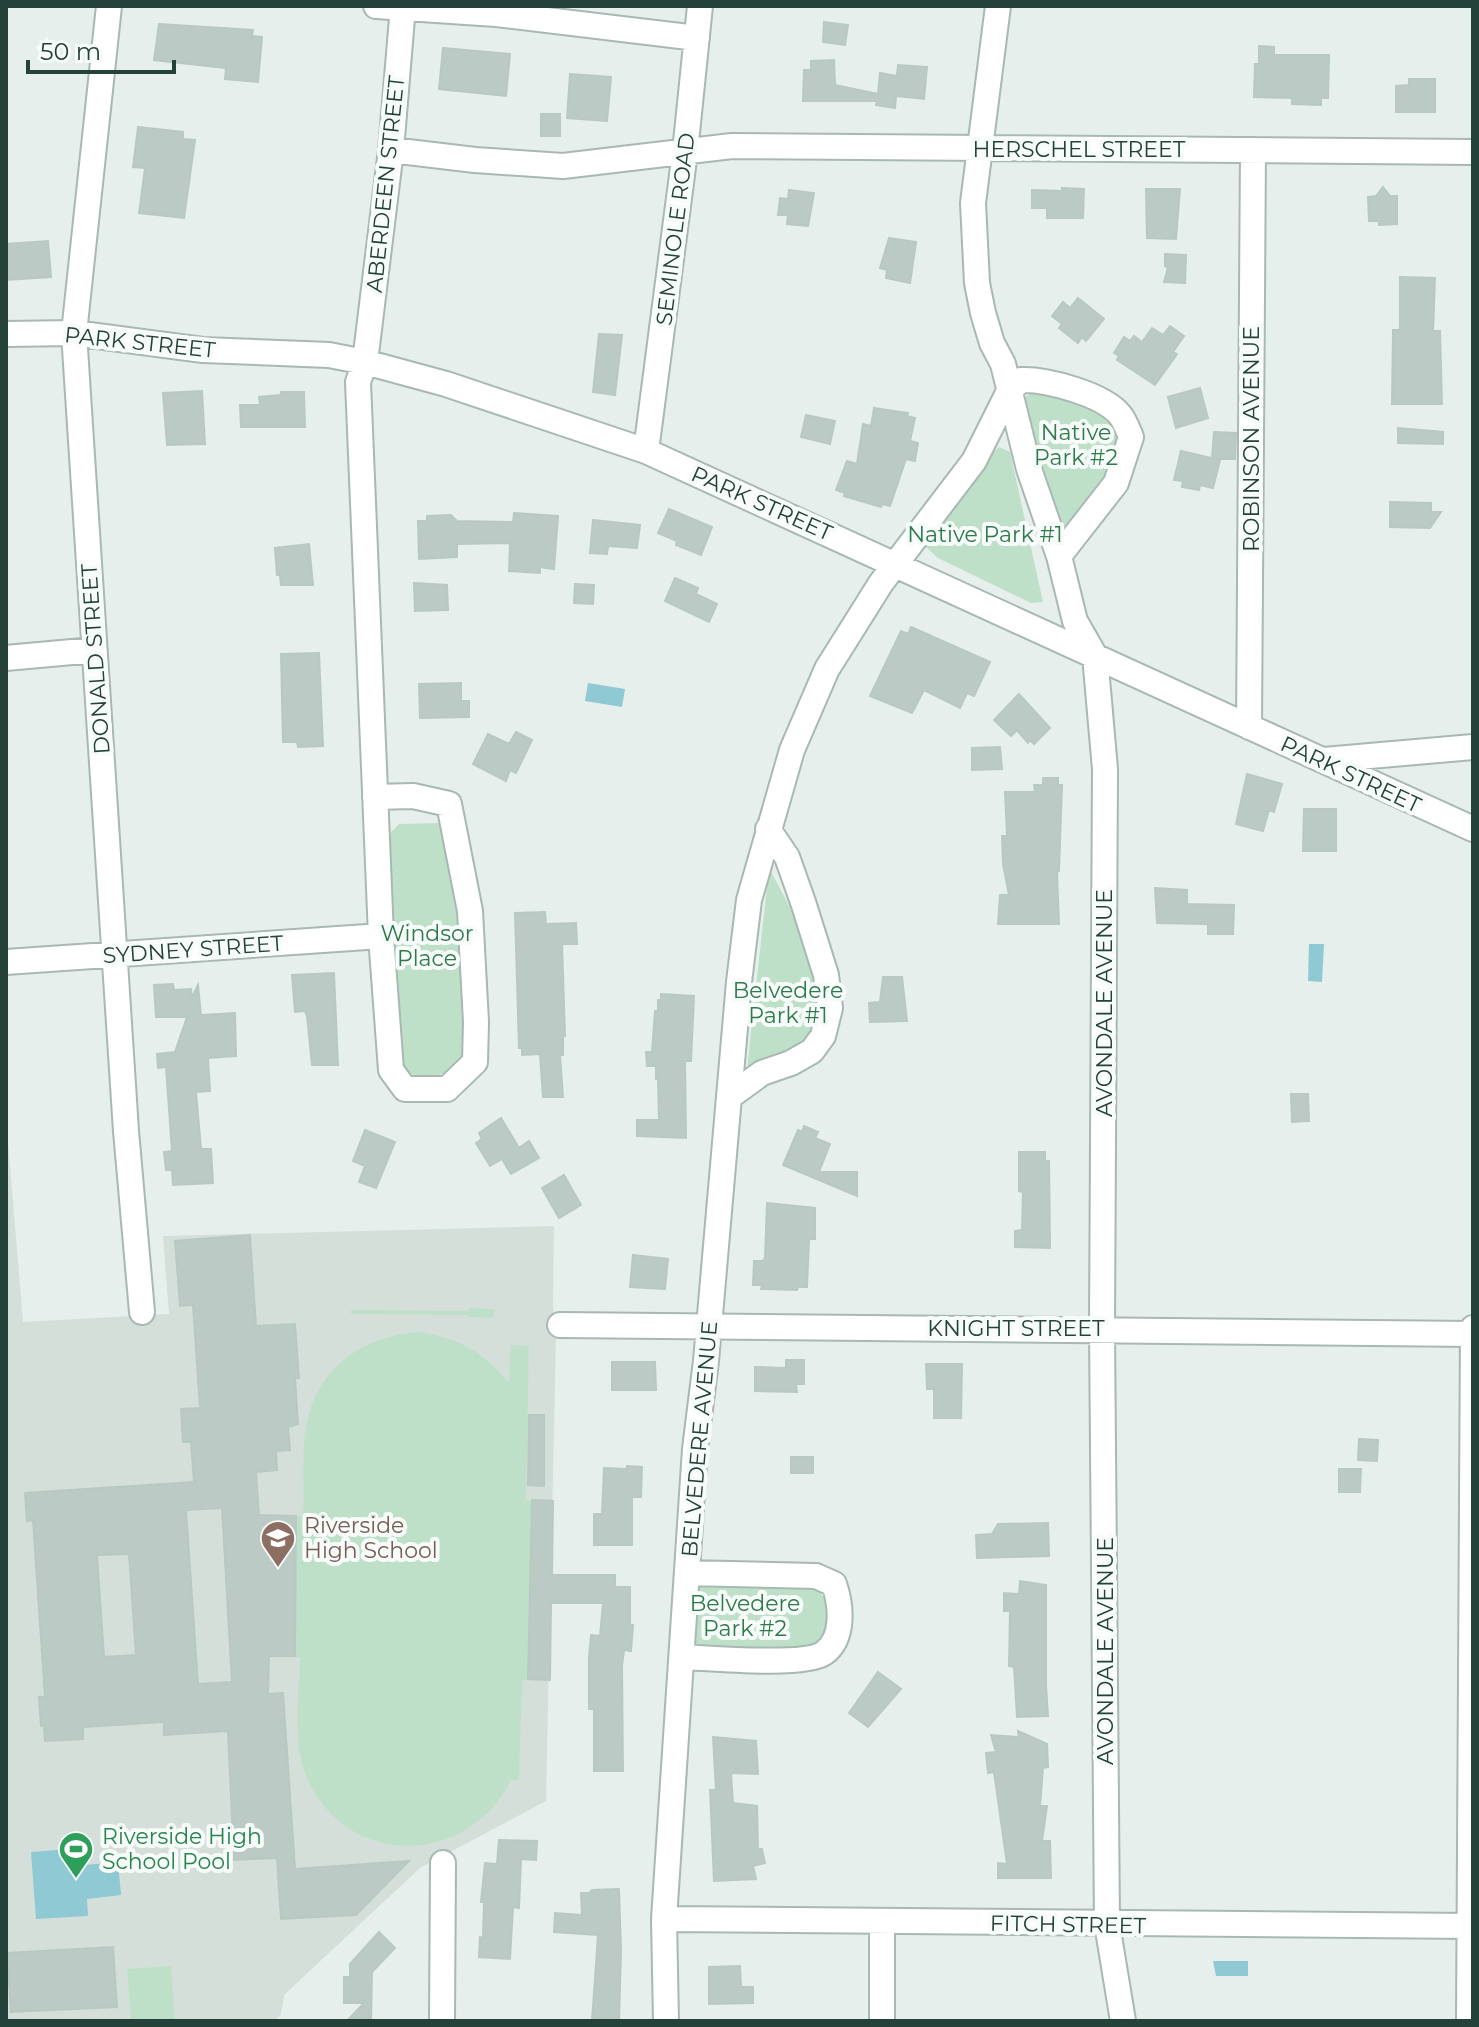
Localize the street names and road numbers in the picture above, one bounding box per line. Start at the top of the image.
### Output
street label: ABERDEEN STREET [361,74,410,294]
street label: SEMINOLE ROAD [650,131,701,327]
street label: HERSCHEL STREET [973,136,1186,163]
street label: PARK STREET [63,321,217,364]
street label: ROBINSON AVENUE [1238,326,1265,552]
street label: PARK STREET [687,460,837,547]
street label: DONALD STREET [75,562,116,755]
street label: PARK STREET [1276,730,1426,819]
street label: AVONDALE AVENUE [1091,889,1118,1117]
street label: SYDNEY STREET [102,930,285,969]
street label: KNIGHT STREET [927,1315,1105,1342]
street label: BELVEDERE AVENUE [676,1320,723,1558]
street label: AVONDALE AVENUE [1092,1537,1119,1765]
street label: FITCH STREET [990,1910,1147,1939]

